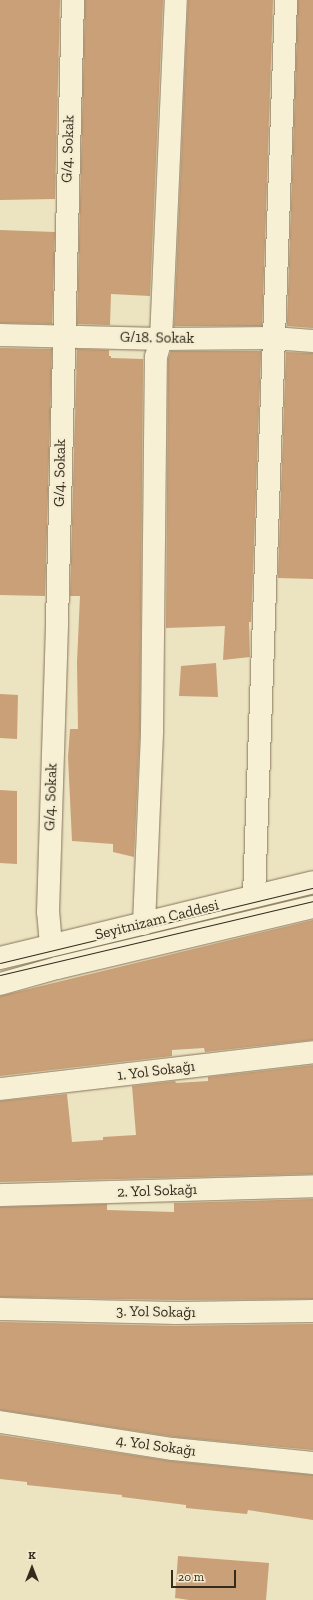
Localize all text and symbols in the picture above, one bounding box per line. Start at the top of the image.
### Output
street label: G/4. Sokak [58,115,78,183]
street label: G/18. Sokak [120,328,194,348]
street label: G/4. Sokak [50,439,70,507]
street label: G/4. Sokak [41,763,61,831]
street label: Seyitnizam Caddesi [93,896,221,944]
street label: 1. Yol Sokağı [116,1057,196,1085]
street label: 2. Yol Sokağı [116,1181,198,1201]
street label: 3. Yol Sokağı [116,1302,196,1322]
street label: 4. Yol Sokağı [115,1431,197,1461]
north arrow [12,1548,52,1588]
text: K [28,1549,36,1562]
scale bar [173,1562,238,1588]
text: 20 m [178,1570,204,1584]

